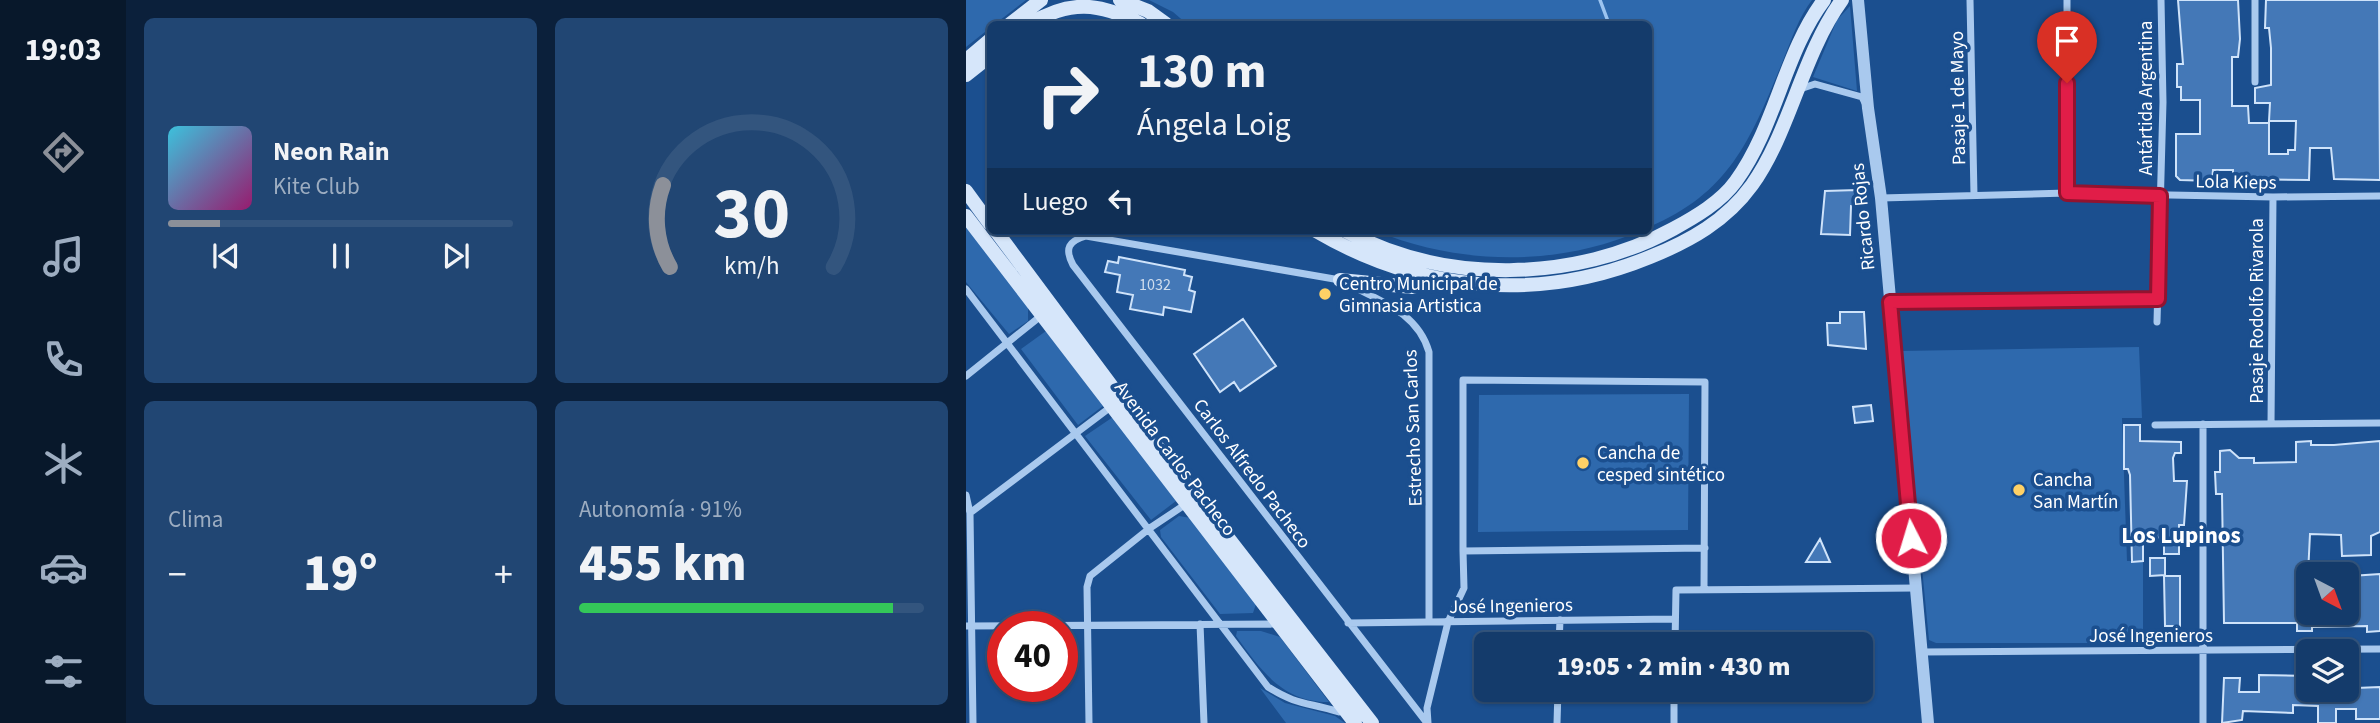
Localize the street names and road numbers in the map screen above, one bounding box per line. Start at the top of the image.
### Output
street label: Antártida Argentina [2133,21,2160,175]
street label: Pasaje 1 de Mayo [1944,31,1973,165]
street label: Ricardo Rojas [1844,162,1883,272]
street label: Lola Kieps [2195,168,2277,197]
street label: Pasaje Rodolfo Rivarola [2244,218,2271,404]
street label: Estrecho San Carlos [1397,349,1430,507]
street label: Avenida Carlos Pacheco [1108,376,1242,542]
street label: Carlos Alfredo Pacheco [1186,393,1317,555]
street label: José Ingenieros [1449,592,1573,621]
street label: José Ingenieros [2089,623,2213,650]

